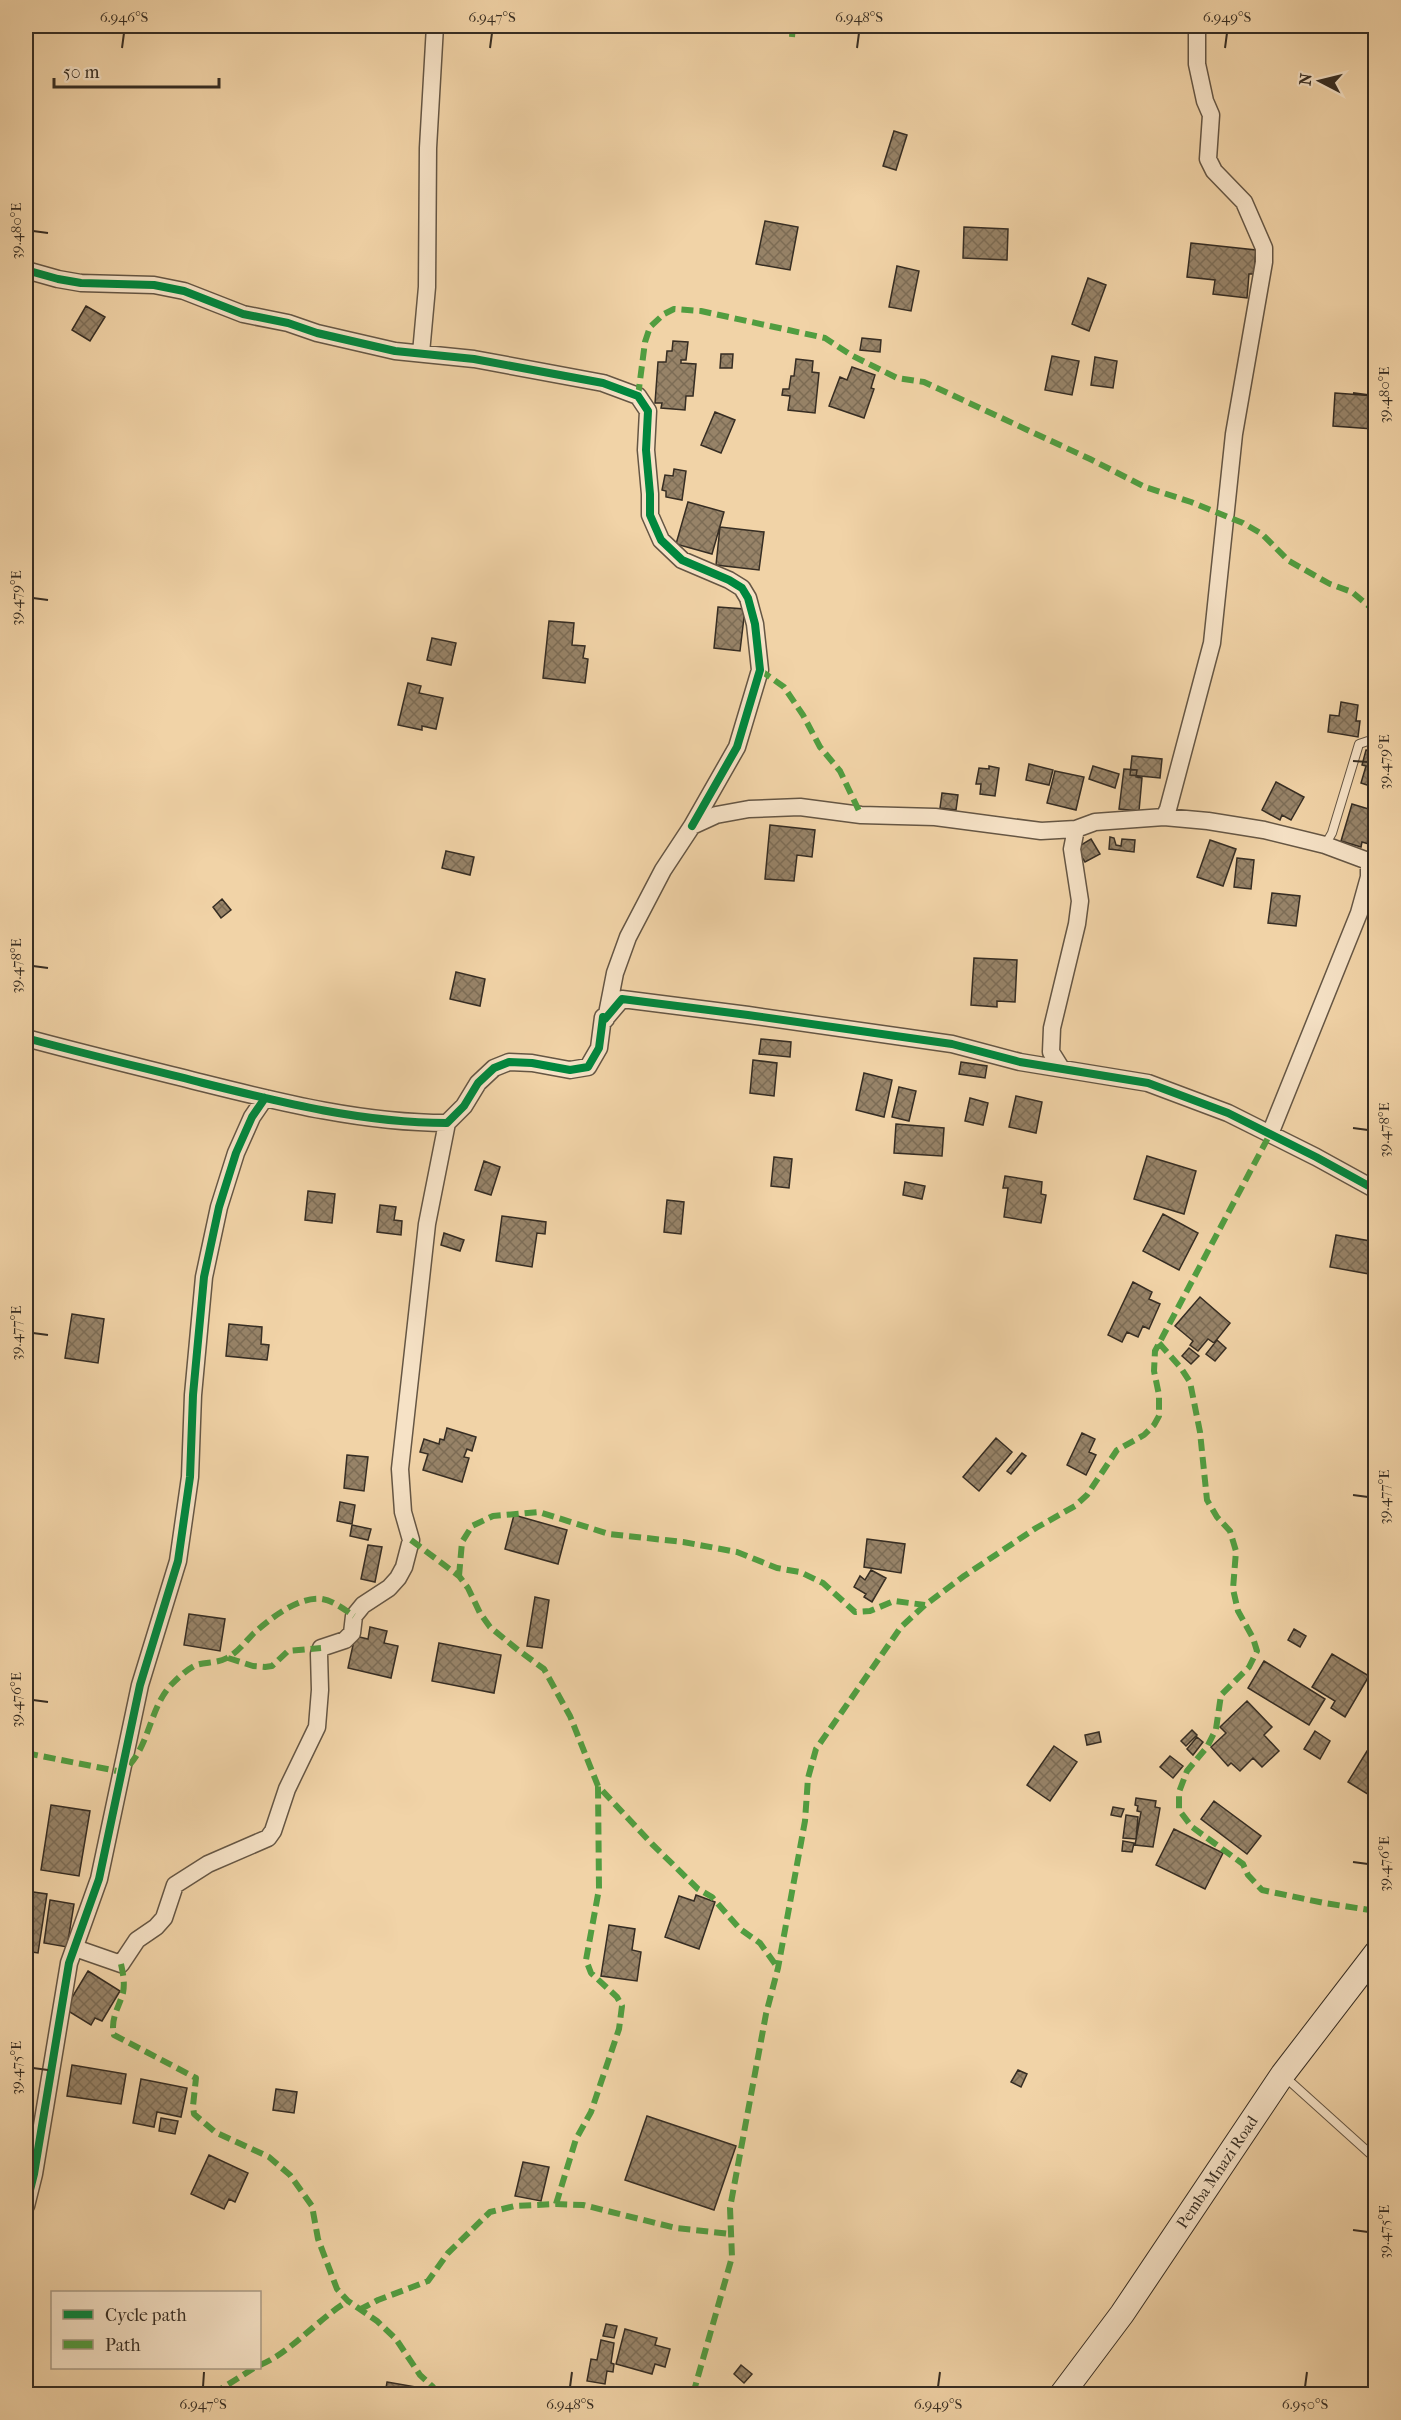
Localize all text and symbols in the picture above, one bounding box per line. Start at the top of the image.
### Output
text: 6.946°S [100,8,149,26]
text: 6.947°S [468,8,516,26]
text: 6.948°S [835,8,883,26]
text: 6.949°S [1203,8,1251,26]
scale bar [54,51,219,89]
north arrow [1290,51,1350,111]
text: 50 m [63,62,100,83]
text: N [1295,71,1316,86]
text: 39.480°E [7,203,25,259]
text: 39.480°E [1375,367,1393,423]
text: 39.479°E [7,570,25,626]
text: 39.479°E [1375,734,1393,790]
text: 39.478°E [7,938,25,994]
text: 39.478°E [1375,1102,1393,1158]
text: 39.477°E [7,1306,25,1360]
text: 39.477°E [1375,1470,1393,1524]
text: 39.476°E [7,1672,25,1728]
text: 39.476°E [1375,1836,1393,1892]
text: 39.475°E [7,2041,25,2095]
street label: Pemba Mnazi Road [1172,2112,1262,2232]
text: 39.475°E [1375,2205,1393,2259]
legend [51,2291,261,2369]
text: Cycle path [105,2305,186,2326]
text: Path [105,2335,141,2356]
text: 6.947°S [179,2395,227,2413]
text: 6.948°S [546,2395,594,2413]
text: 6.949°S [914,2395,962,2413]
text: 6.950°S [1282,2395,1329,2413]

